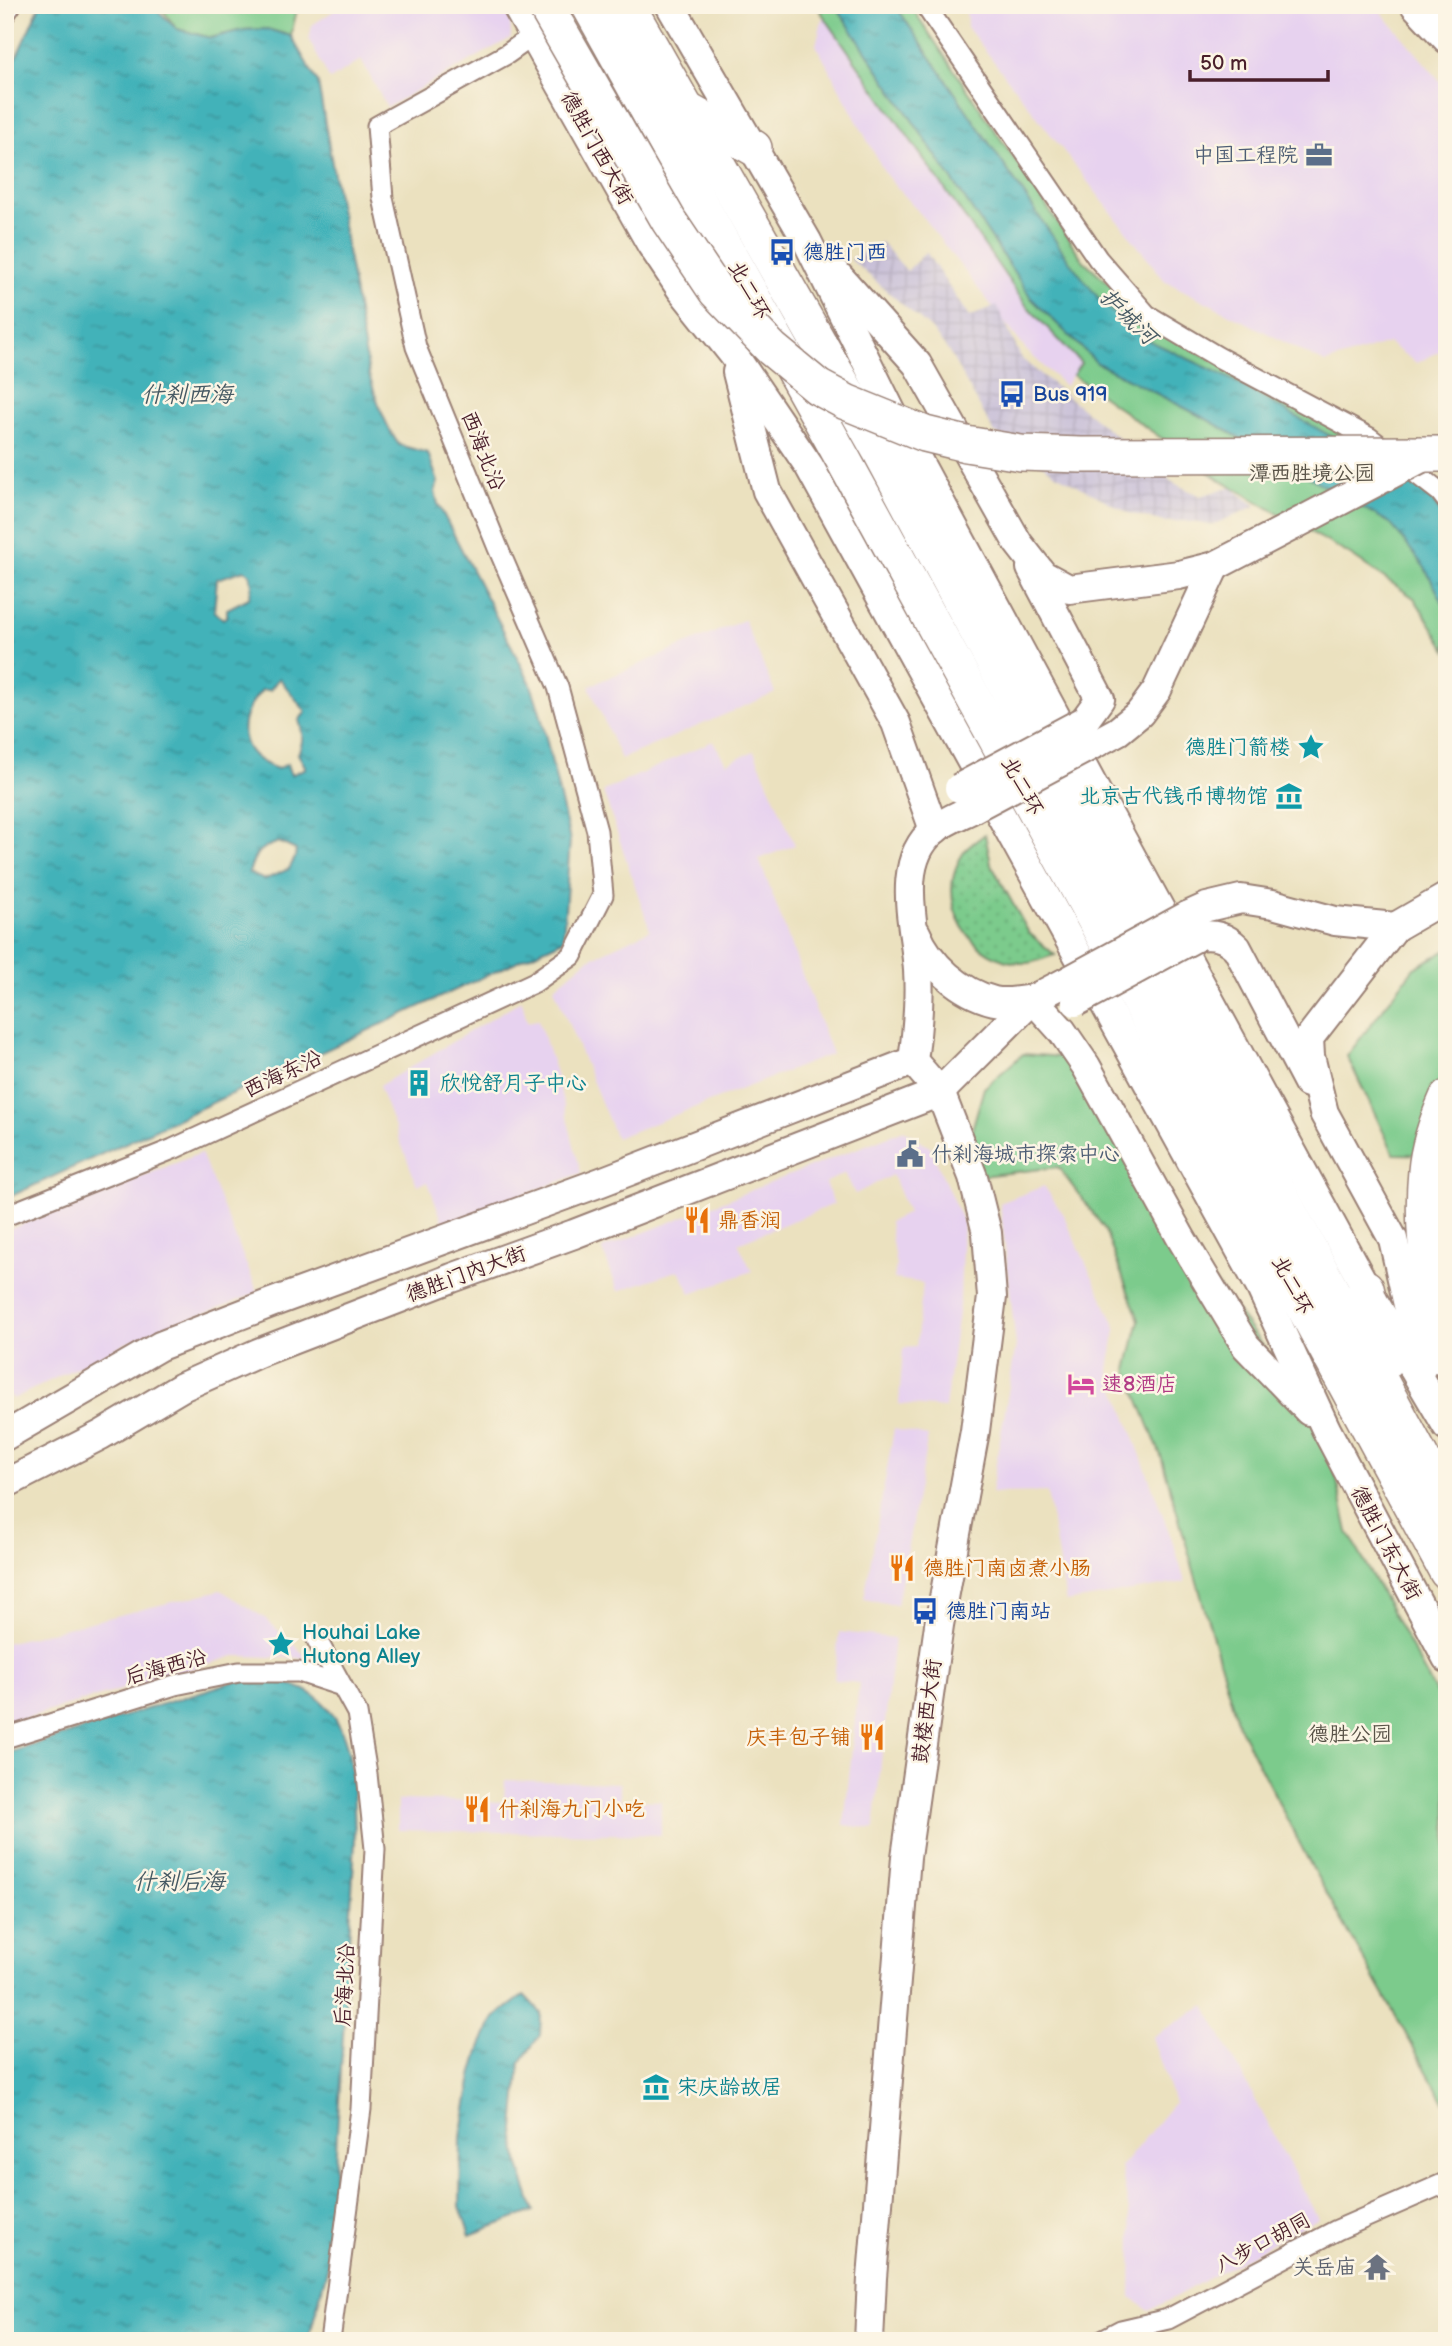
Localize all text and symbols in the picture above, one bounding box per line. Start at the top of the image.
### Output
scale bar [1190,38,1328,82]
text: 50 m [1200,51,1247,76]
street label: 德胜门西大街 [556,87,638,209]
office icon: 中国工程院 [1304,140,1334,170]
place label: 中国工程院 [1193,143,1298,168]
bus stop icon: 德胜门西 [767,237,797,267]
place label: 德胜门西 [803,240,887,265]
street label: 北二环 [723,256,775,324]
water label: 护城河 [1093,283,1165,354]
bus stop icon: Bus 919 [997,379,1027,409]
water label: 什刹西海 [141,381,235,409]
place label: Bus 919 [1033,382,1108,407]
street label: 西海北沿 [456,407,510,495]
park label: 潭西胜境公园 [1249,461,1375,486]
place icon: 德胜门箭楼 [1296,732,1326,762]
place label: 德胜门箭楼 [1185,735,1290,760]
street label: 北二环 [996,752,1048,820]
museum icon: 北京古代钱币博物馆 [1274,781,1304,811]
place label: 北京古代钱币博物馆 [1079,784,1268,809]
street label: 西海东沿 [240,1045,326,1103]
building icon: 欣悦舒月子中心 [404,1068,434,1098]
place label: 欣悦舒月子中心 [440,1071,587,1096]
public building icon: 什刹海城市探索中心 [895,1139,925,1169]
place label: 什刹海城市探索中心 [931,1142,1120,1167]
restaurant icon: 鼎香润 [682,1205,712,1235]
place label: 鼎香润 [718,1208,781,1233]
street label: 德胜门内大街 [403,1241,529,1307]
street label: 北二环 [1266,1251,1318,1319]
hotel icon: 速8酒店 [1066,1369,1096,1399]
place label: 速8酒店 [1102,1372,1177,1397]
street label: 德胜门东大街 [1345,1482,1427,1604]
restaurant icon: 德胜门南卤煮小肠 [887,1553,917,1583]
place label: 德胜门南卤煮小肠 [923,1556,1091,1581]
bus stop icon: 德胜门南站 [910,1596,940,1626]
place label: 德胜门南站 [946,1599,1051,1624]
place label: Houhai Lake Hutong Alley [302,1620,421,1669]
place icon: Houhai Lake Hutong Alley [266,1629,296,1659]
street label: 后海西沿 [122,1644,210,1690]
street label: 鼓楼西大街 [907,1657,947,1765]
restaurant icon: 庆丰包子铺 [857,1722,887,1752]
park label: 德胜公园 [1308,1722,1392,1747]
place label: 庆丰包子铺 [746,1725,851,1750]
restaurant icon: 什刹海九门小吃 [462,1794,492,1824]
place label: 什刹海九门小吃 [498,1797,645,1822]
water label: 什刹后海 [133,1868,227,1896]
street label: 后海北沿 [330,1942,360,2028]
museum icon: 宋庆龄故居 [641,2072,671,2102]
place label: 宋庆龄故居 [677,2075,782,2100]
street label: 八步口胡同 [1211,2207,1315,2279]
temple icon: 关岳庙 [1362,2252,1392,2282]
place label: 关岳庙 [1293,2255,1356,2280]

